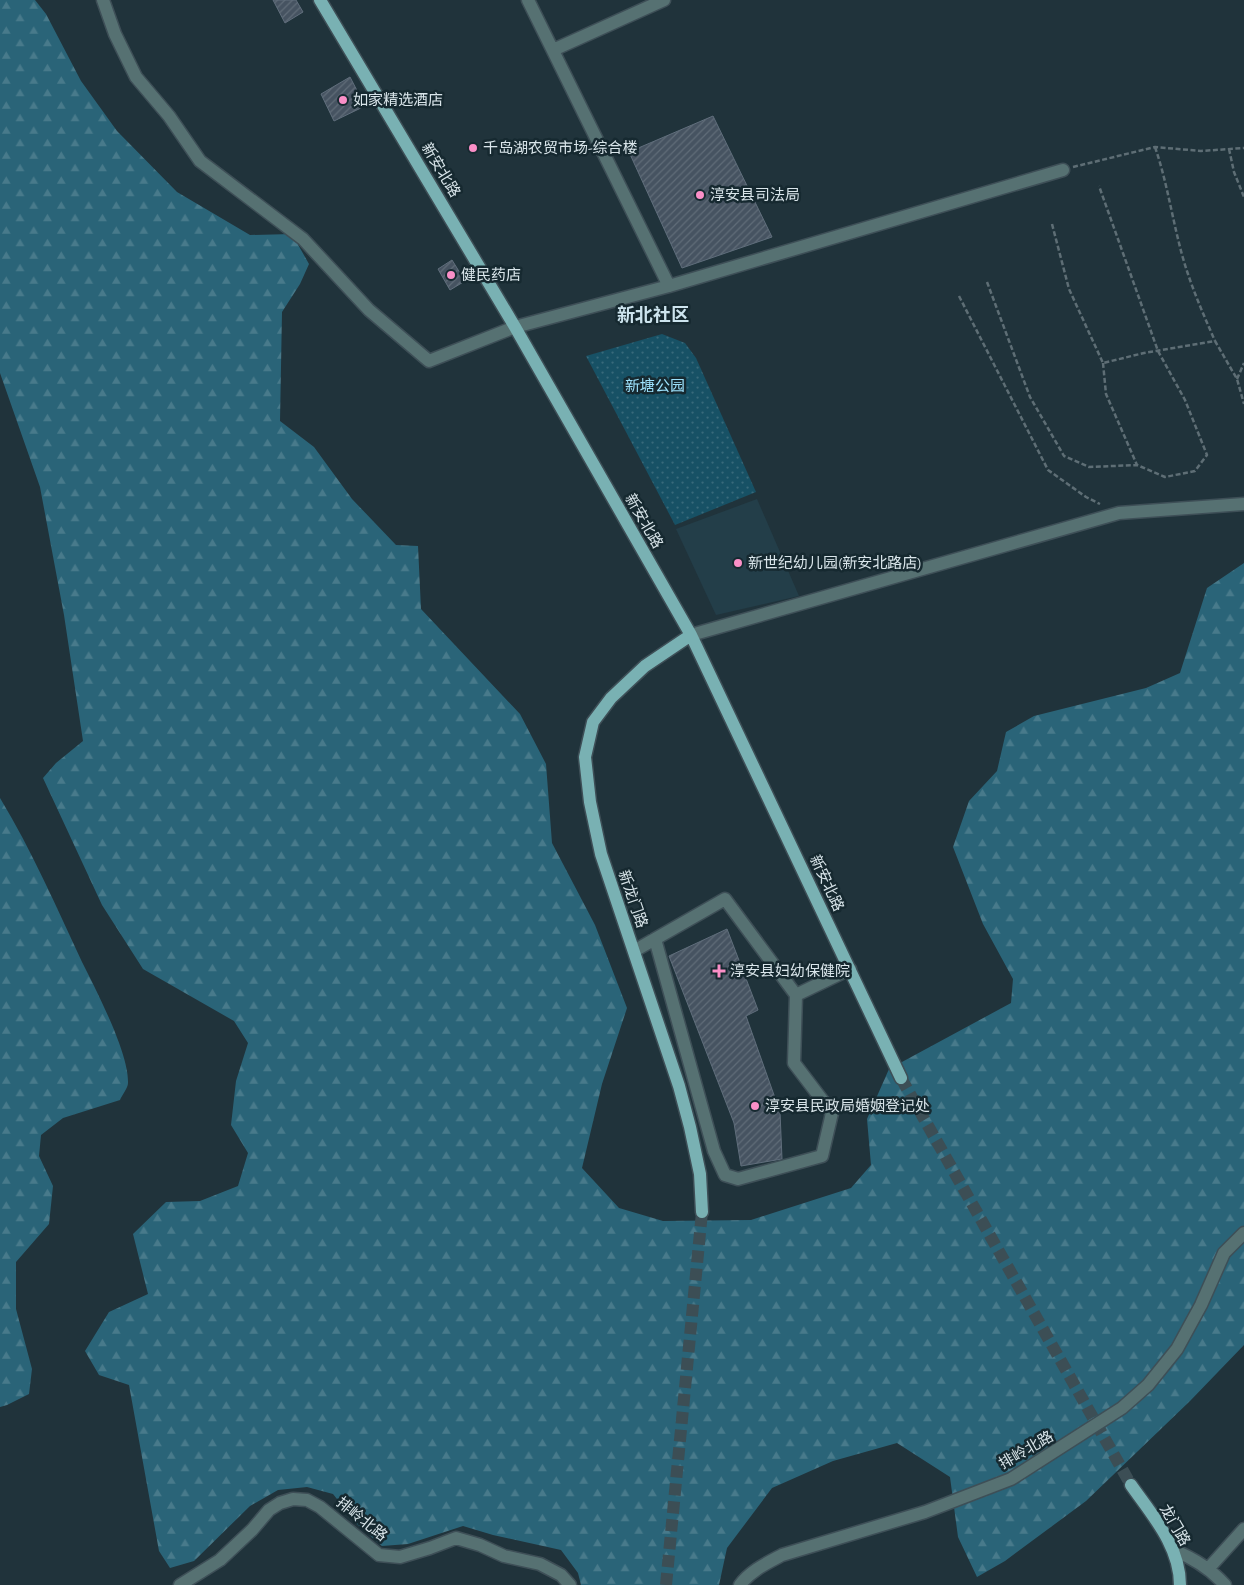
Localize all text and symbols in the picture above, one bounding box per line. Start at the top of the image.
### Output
place label: 如家精选酒店 [353,91,443,108]
marker: 如家精选酒店 [337,94,349,106]
street label: 新安北路 [419,140,464,200]
place label: 千岛湖农贸市场-综合楼 [483,140,638,156]
marker: 千岛湖农贸市场-综合楼 [467,142,479,154]
place label: 淳安县司法局 [710,187,800,203]
marker: 淳安县司法局 [694,189,706,201]
place label: 健民药店 [461,267,521,283]
marker: 健民药店 [445,269,457,281]
district label: 新北社区 [617,305,689,325]
park label: 新塘公园 [625,377,685,394]
street label: 新安北路 [622,491,667,551]
place label: 新世纪幼儿园(新安北路店) [748,554,922,571]
marker: 新世纪幼儿园(新安北路店) [732,557,744,569]
street label: 新安北路 [807,852,848,914]
street label: 新龙门路 [616,868,651,930]
place label: 淳安县妇幼保健院 [730,962,850,979]
marker: 淳安县妇幼保健院 [712,964,726,978]
place label: 淳安县民政局婚姻登记处 [765,1097,930,1114]
marker: 淳安县民政局婚姻登记处 [749,1100,761,1112]
street label: 排岭北路 [996,1427,1056,1472]
street label: 排岭北路 [334,1493,391,1544]
street label: 龙门路 [1157,1501,1194,1548]

